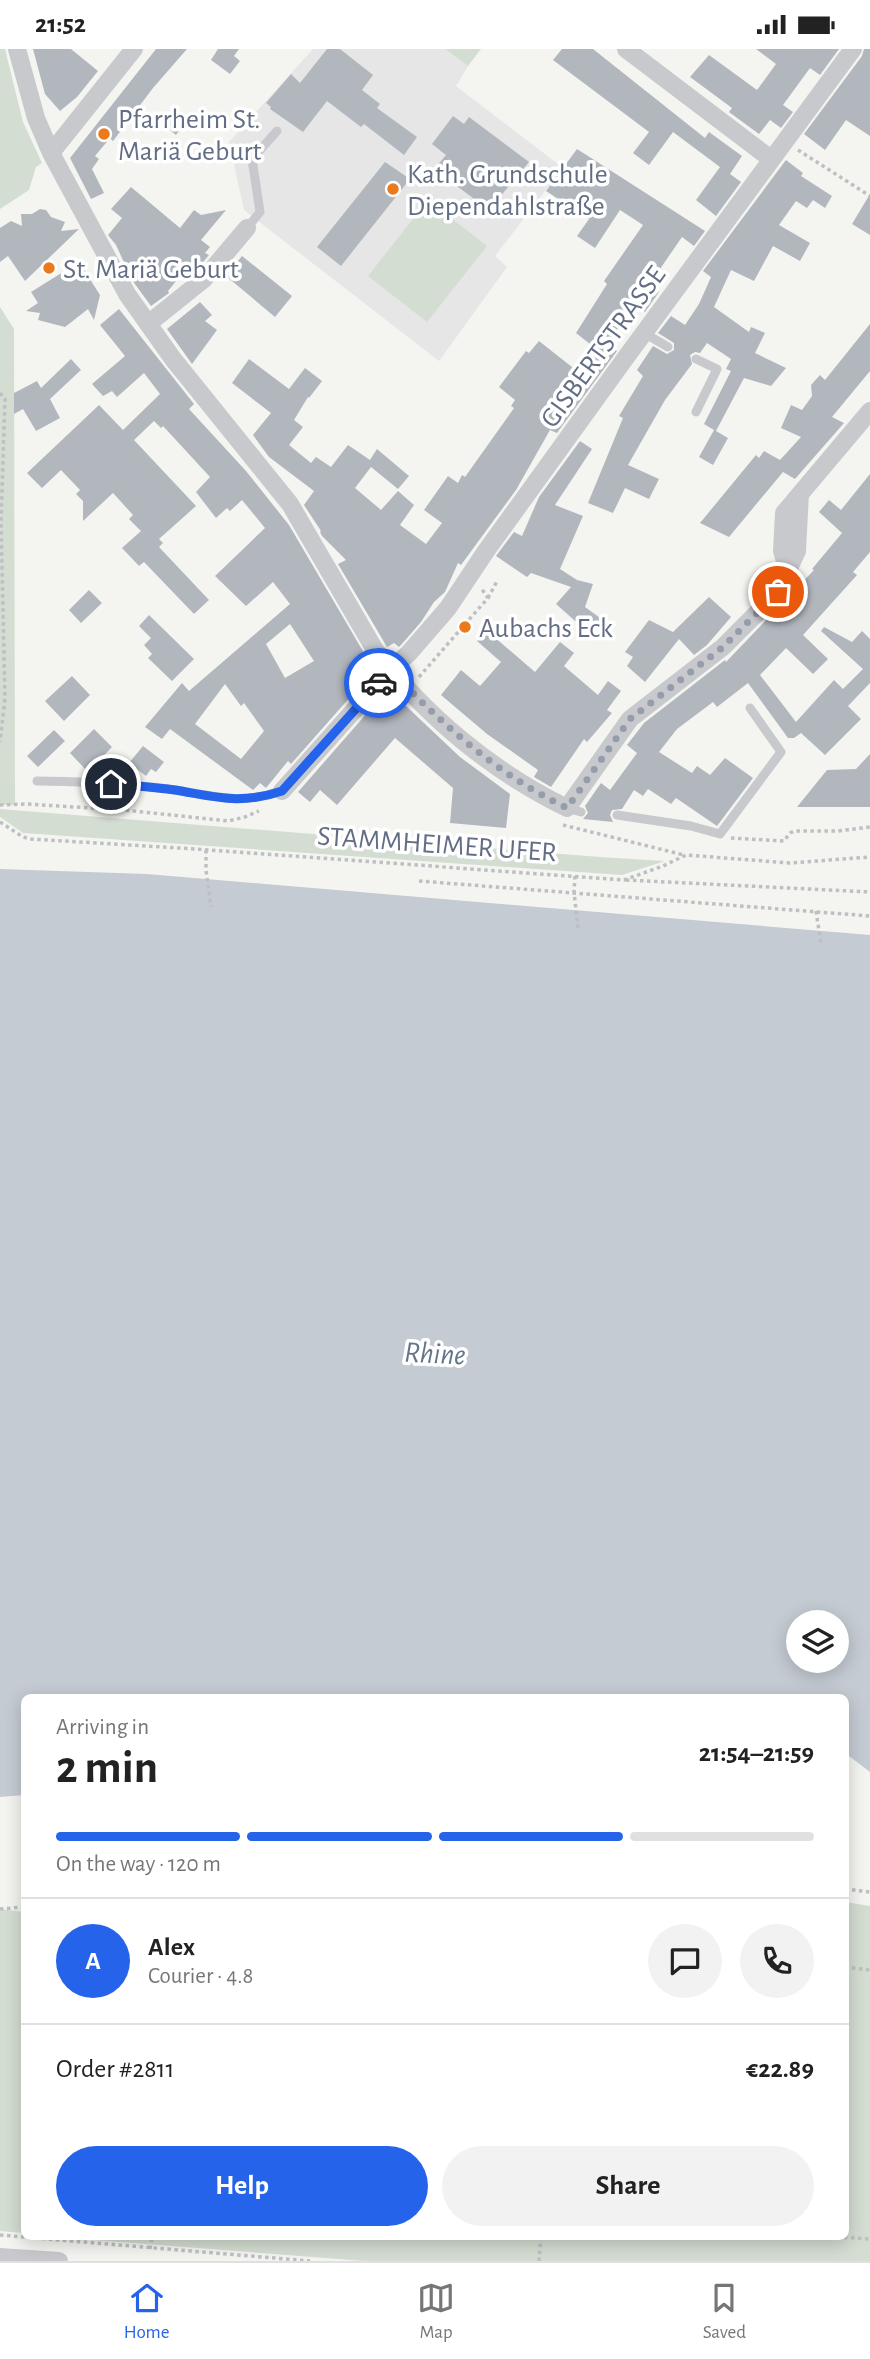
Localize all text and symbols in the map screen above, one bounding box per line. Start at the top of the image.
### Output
text: 21:52 [35,11,86,37]
place label: Pfarrheim St. Mariä Geburt [118,106,261,166]
marker: Pfarrheim St. Mariä Geburt [96,126,112,142]
place label: Kath. Grundschule Diependahlstraße [407,161,608,221]
marker: Kath. Grundschule Diependahlstraße [385,181,401,197]
place label: St. Mariä Geburt [63,256,239,284]
marker: St. Mariä Geburt [41,260,57,276]
street label: GISBERTSTRASSE [536,261,671,433]
pin [748,562,808,622]
icon: bag [759,573,797,611]
place label: Aubachs Eck [479,615,613,643]
marker: Aubachs Eck [457,619,473,635]
courier [344,648,414,718]
icon: car [360,664,398,702]
pin [81,754,141,814]
icon: home [92,765,130,803]
street label: STAMMHEIMER UFER [316,823,558,867]
water label: Rhine [403,1337,466,1371]
map controls [786,1610,849,1673]
button: layers [786,1610,849,1673]
text: Arriving in [56,1716,149,1739]
text: 21:54–21:59 [699,1740,814,1766]
text: 2 min [56,1745,158,1791]
text: On the way · 120 m [56,1853,221,1876]
button: chat [648,1924,722,1998]
button: phone [740,1924,814,1998]
text: Alex [148,1934,195,1960]
text: A [85,1948,101,1974]
text: Courier · 4.8 [148,1965,253,1988]
text: Order #2811 [56,2056,174,2082]
text: €22.89 [746,2056,814,2082]
button: Help [56,2146,428,2226]
button: Share [442,2146,814,2226]
tab: Home [124,2279,170,2344]
tab: Map [417,2279,455,2344]
tab: Saved [703,2279,746,2344]

